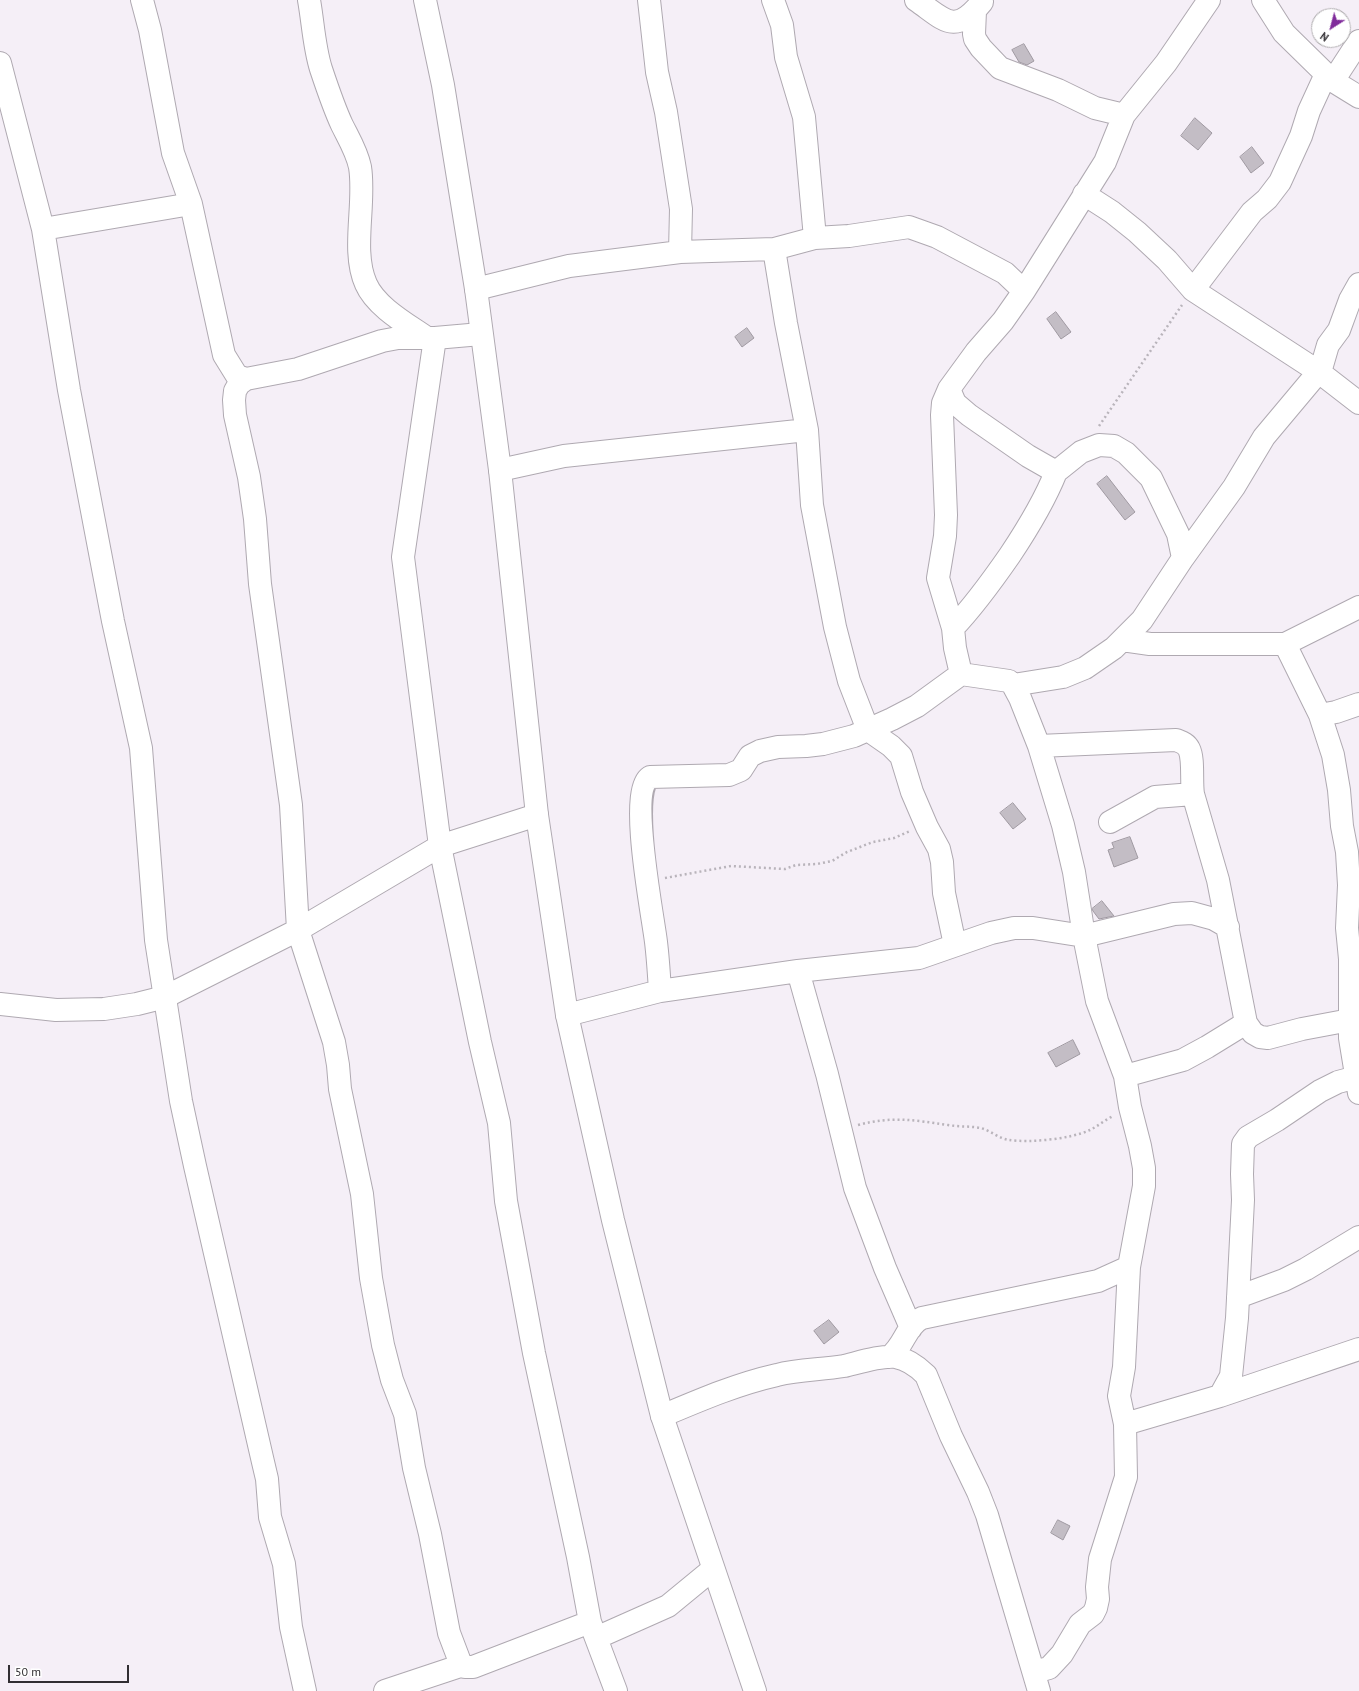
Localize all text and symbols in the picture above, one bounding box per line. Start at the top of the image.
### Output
north arrow [1311,8,1351,48]
text: N [1317,29,1332,45]
scale bar [10,1657,131,1683]
text: 50 m [15,1664,41,1679]

